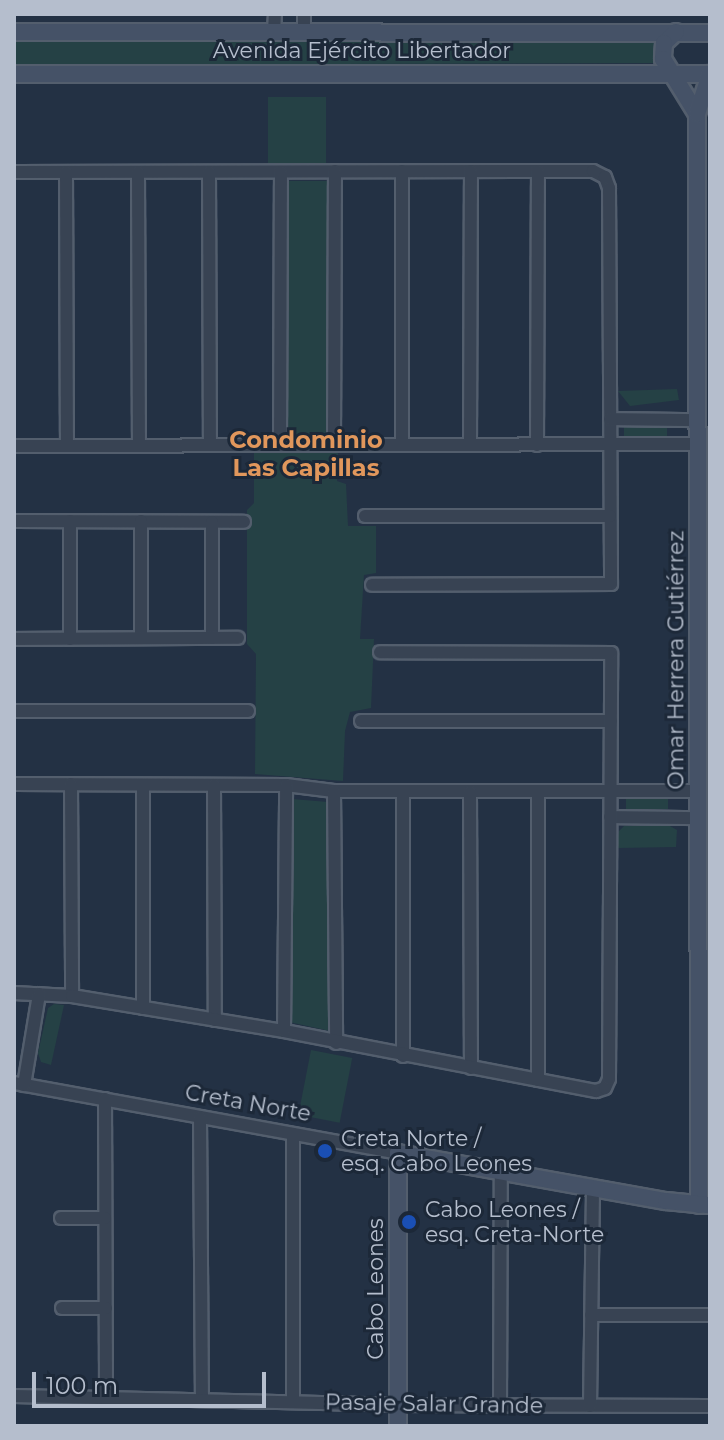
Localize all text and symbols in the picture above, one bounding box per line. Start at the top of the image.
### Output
street label: Avenida Ejército Libertador [213,38,511,64]
district label: Condominio Las Capillas [229,426,383,482]
street label: Omar Herrera Gutiérrez [663,530,689,790]
street label: Creta Norte [183,1079,313,1127]
place label: Creta Norte / esq. Cabo Leones [341,1125,532,1176]
marker: Creta Norte / esq. Cabo Leones [316,1142,334,1160]
place label: Cabo Leones / esq. Creta-Norte [425,1196,604,1248]
marker: Cabo Leones / esq. Creta-Norte [400,1213,418,1231]
street label: Cabo Leones [363,1218,389,1360]
scale bar [36,1356,270,1406]
text: 100 m [46,1371,118,1400]
street label: Pasaje Salar Grande [325,1389,543,1419]

